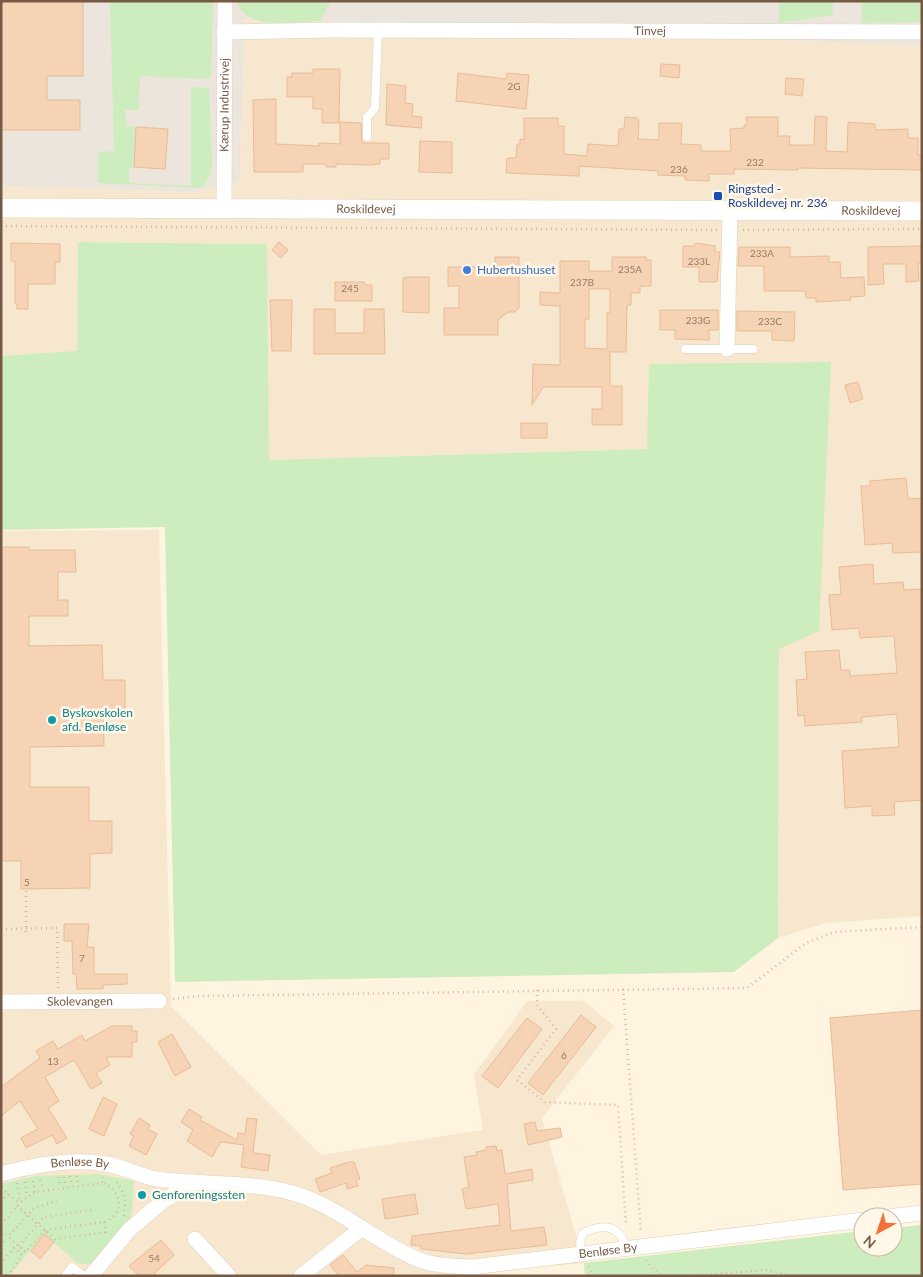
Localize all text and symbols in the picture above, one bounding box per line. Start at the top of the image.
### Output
street label: Tinvej [634,23,666,38]
street label: Kærup Industrivej [216,58,232,152]
house number: 2G [507,80,521,92]
house number: 232 [746,156,764,168]
house number: 236 [670,163,688,175]
place label: Ringsted - Roskildevej nr. 236 [728,181,828,210]
marker: Ringsted - Roskildevej nr. 236 [712,190,724,202]
street label: Roskildevej [336,201,396,216]
street label: Roskildevej [841,203,901,218]
house number: 233A [750,247,774,259]
house number: 233L [688,255,710,267]
place label: Hubertushuset [477,262,556,277]
house number: 235A [618,263,642,275]
marker: Hubertushuset [461,264,473,276]
house number: 237B [570,276,594,288]
house number: 245 [341,282,359,294]
house number: 233G [686,314,710,326]
house number: 233C [758,315,782,327]
place label: Byskovskolen afd. Benløse [62,705,133,734]
marker: Byskovskolen afd. Benløse [46,714,58,726]
house number: 5 [24,876,30,888]
house number: 7 [79,952,85,964]
street label: Skolevangen [47,993,113,1009]
house number: 6 [561,1049,567,1061]
house number: 13 [47,1055,59,1067]
street label: Benløse By [50,1154,111,1172]
place label: Genforeningssten [152,1187,245,1202]
marker: Genforeningssten [136,1189,148,1201]
north arrow [853,1207,903,1257]
text: N [860,1232,879,1252]
street label: Benløse By [578,1239,639,1261]
house number: 54 [148,1252,160,1264]

